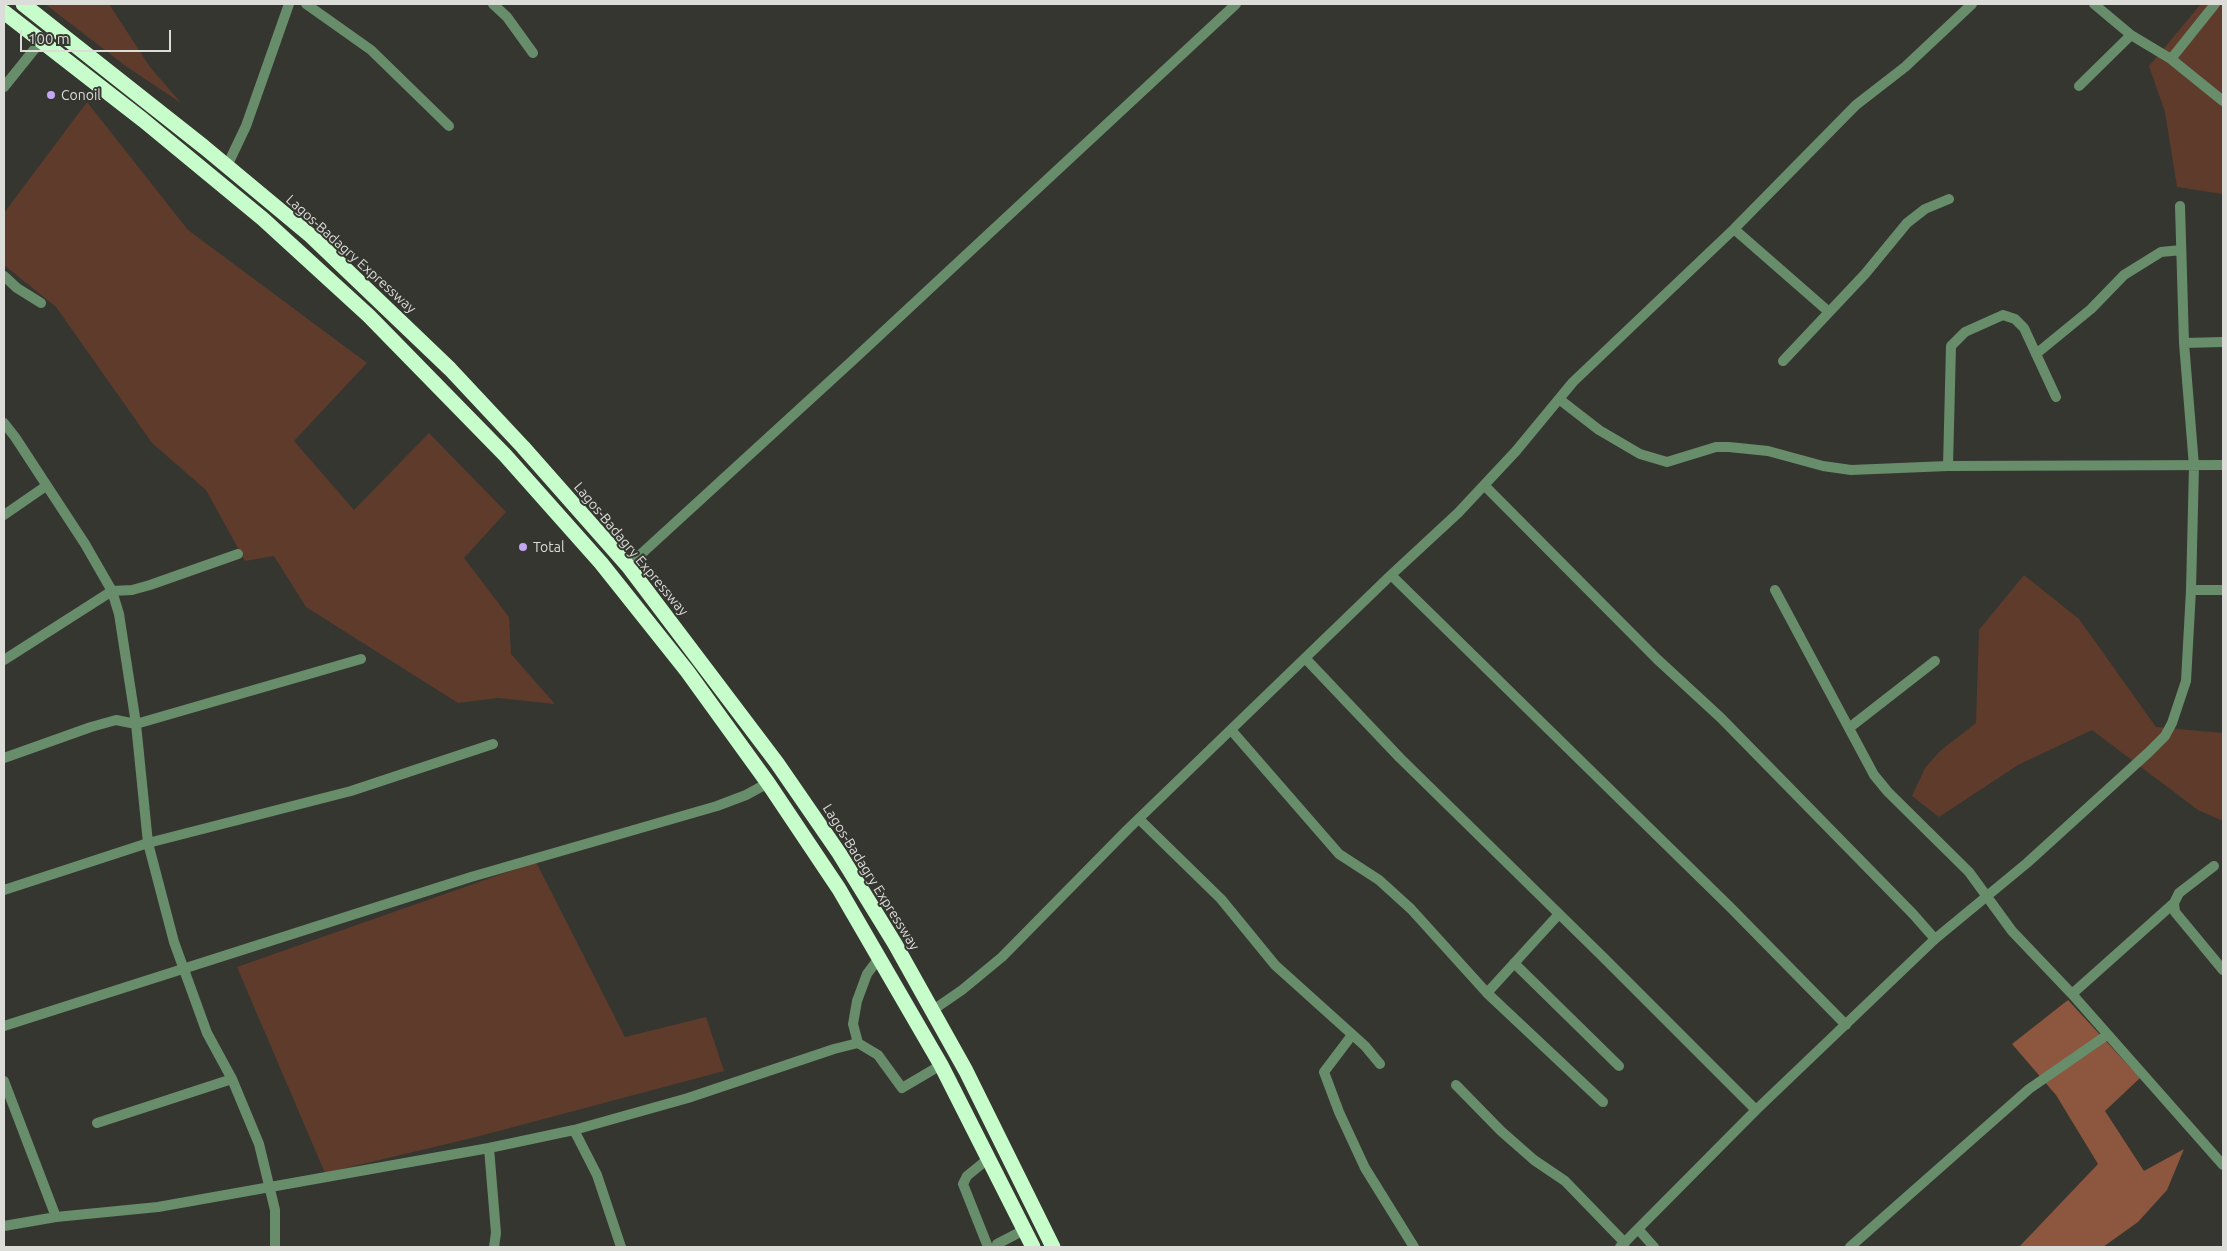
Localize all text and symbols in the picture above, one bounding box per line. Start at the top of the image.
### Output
scale bar [22,20,174,52]
text: 100 m [28,30,70,47]
place label: Conoil [61,87,101,103]
marker: Conoil [45,89,57,101]
street label: Lagos-Badagry Expressway [283,191,419,317]
street label: Lagos-Badagry Expressway [570,479,692,619]
place label: Total [533,539,565,555]
marker: Total [517,541,529,553]
street label: Lagos-Badagry Expressway [819,801,923,953]

